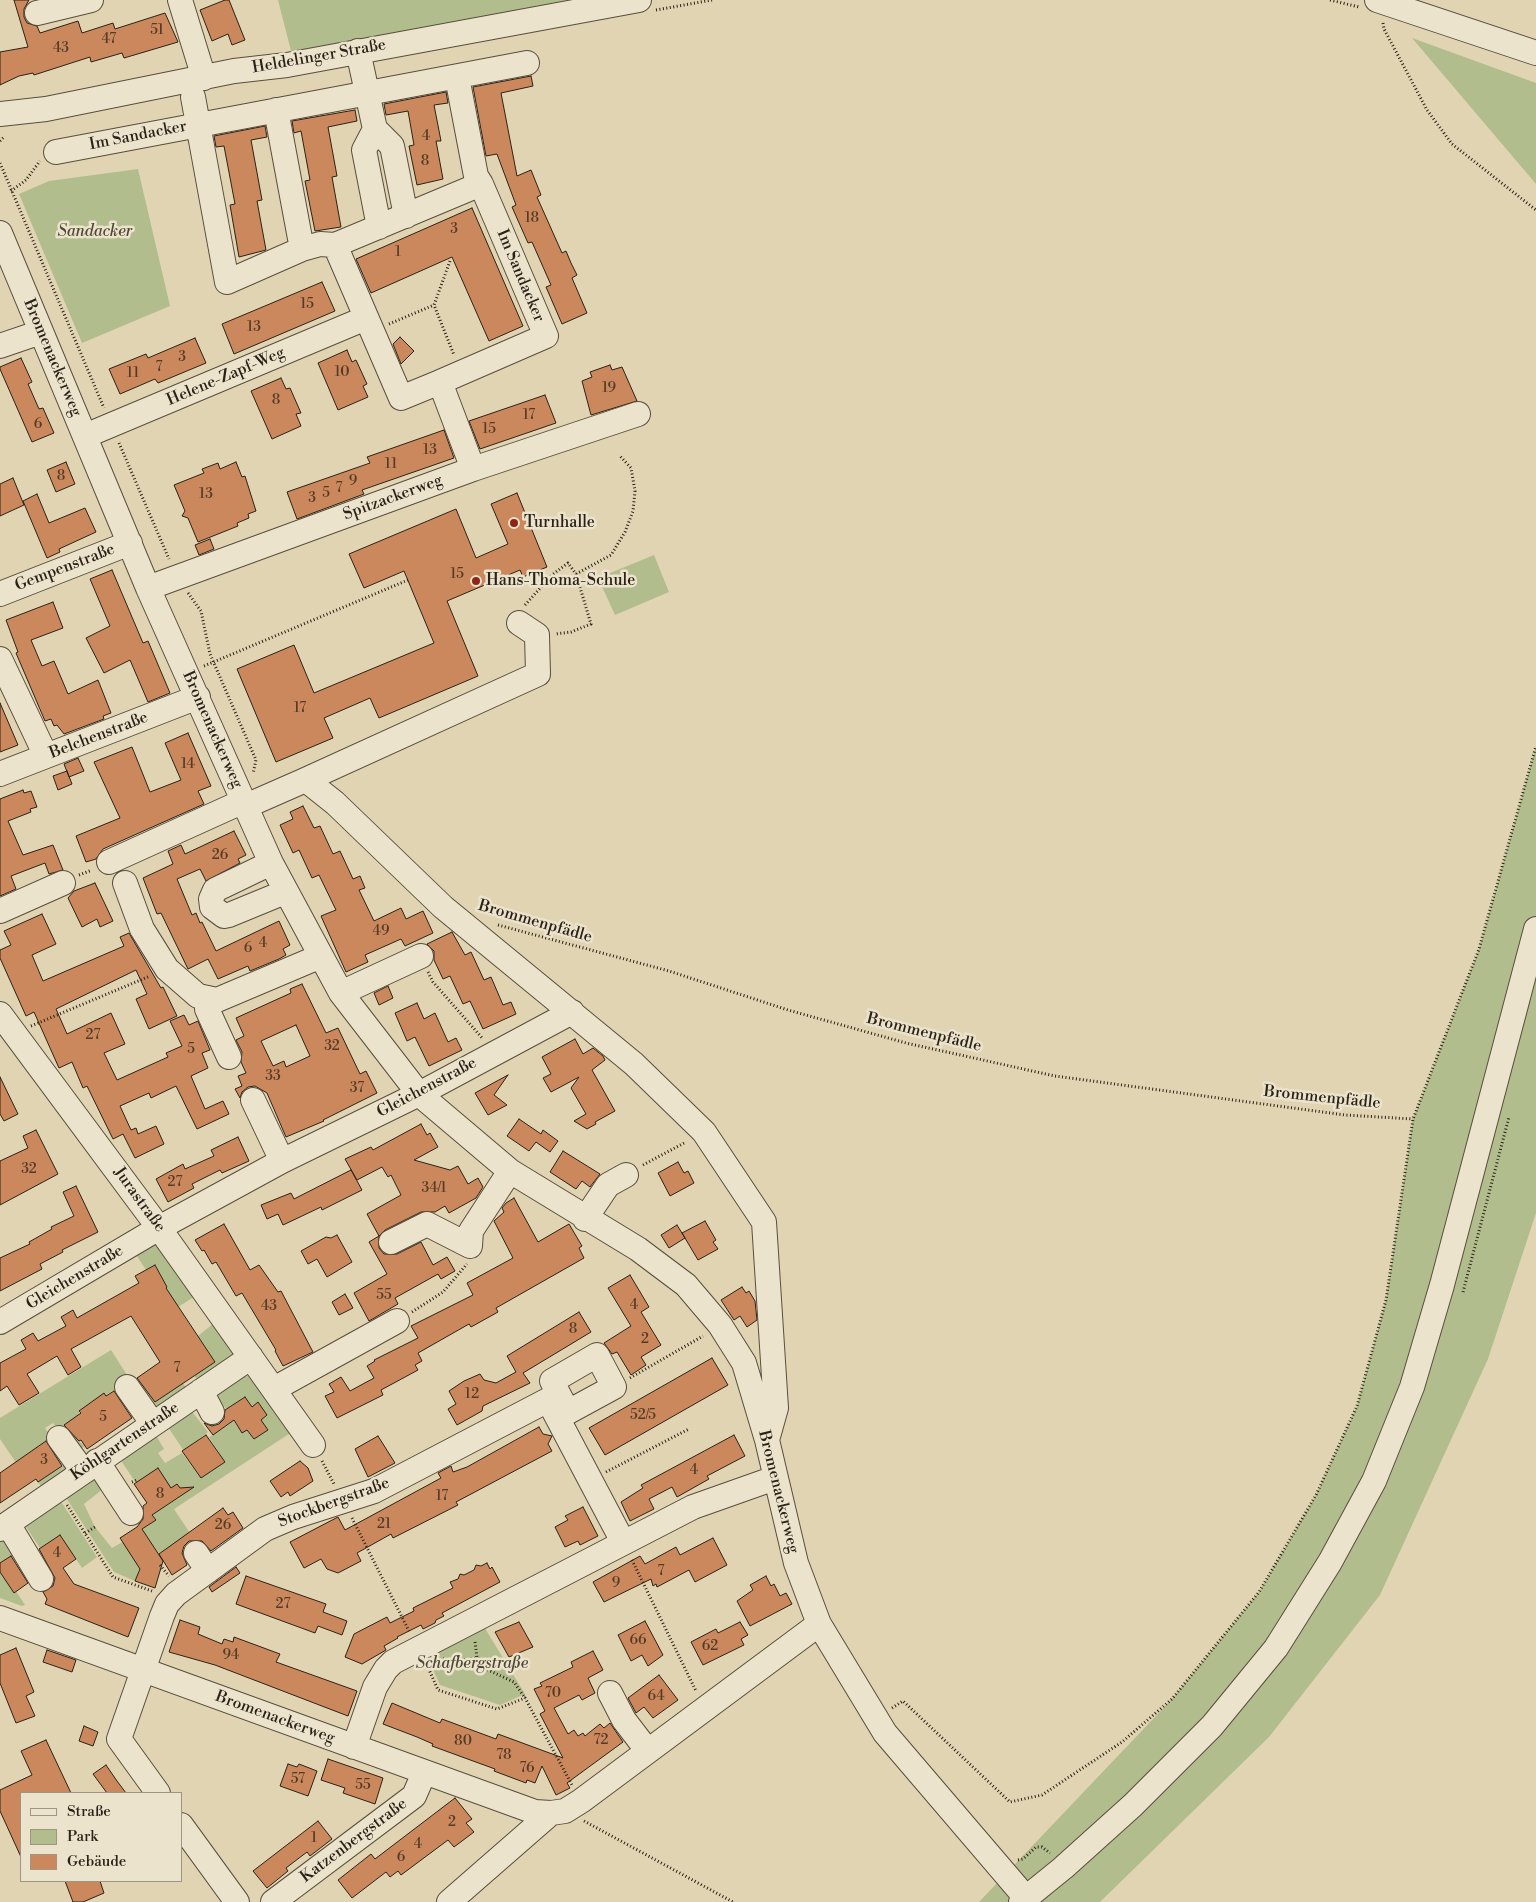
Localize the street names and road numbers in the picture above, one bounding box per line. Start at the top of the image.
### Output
street label: Heldelinger Straße [251,36,387,78]
street label: Im Sandacker [88,117,188,155]
street label: Im Sandacker [492,227,548,325]
street label: Bromenackerweg [19,296,85,420]
street label: Helene-Zapf-Weg [164,343,288,411]
street label: Spitzackerweg [341,471,445,525]
street label: Gempenstraße [12,540,118,596]
street label: Bromenackerweg [178,669,246,791]
street label: Belchenstraße [47,708,151,764]
street label: Brommenpfädle [476,897,594,947]
street label: Brommenpfädle [865,1009,983,1057]
street label: Gleichenstraße [374,1054,480,1122]
street label: Brommenpfädle [1263,1082,1381,1114]
street label: Jurastraße [109,1164,169,1236]
street label: Gleichenstraße [23,1241,127,1315]
street label: Köhlgartenstraße [67,1399,183,1485]
street label: Bromenackerweg [753,1429,803,1555]
street label: Stockbergstraße [276,1474,392,1532]
street label: Bromenackerweg [213,1687,337,1749]
street label: Katzenbergstraße [297,1795,411,1887]

